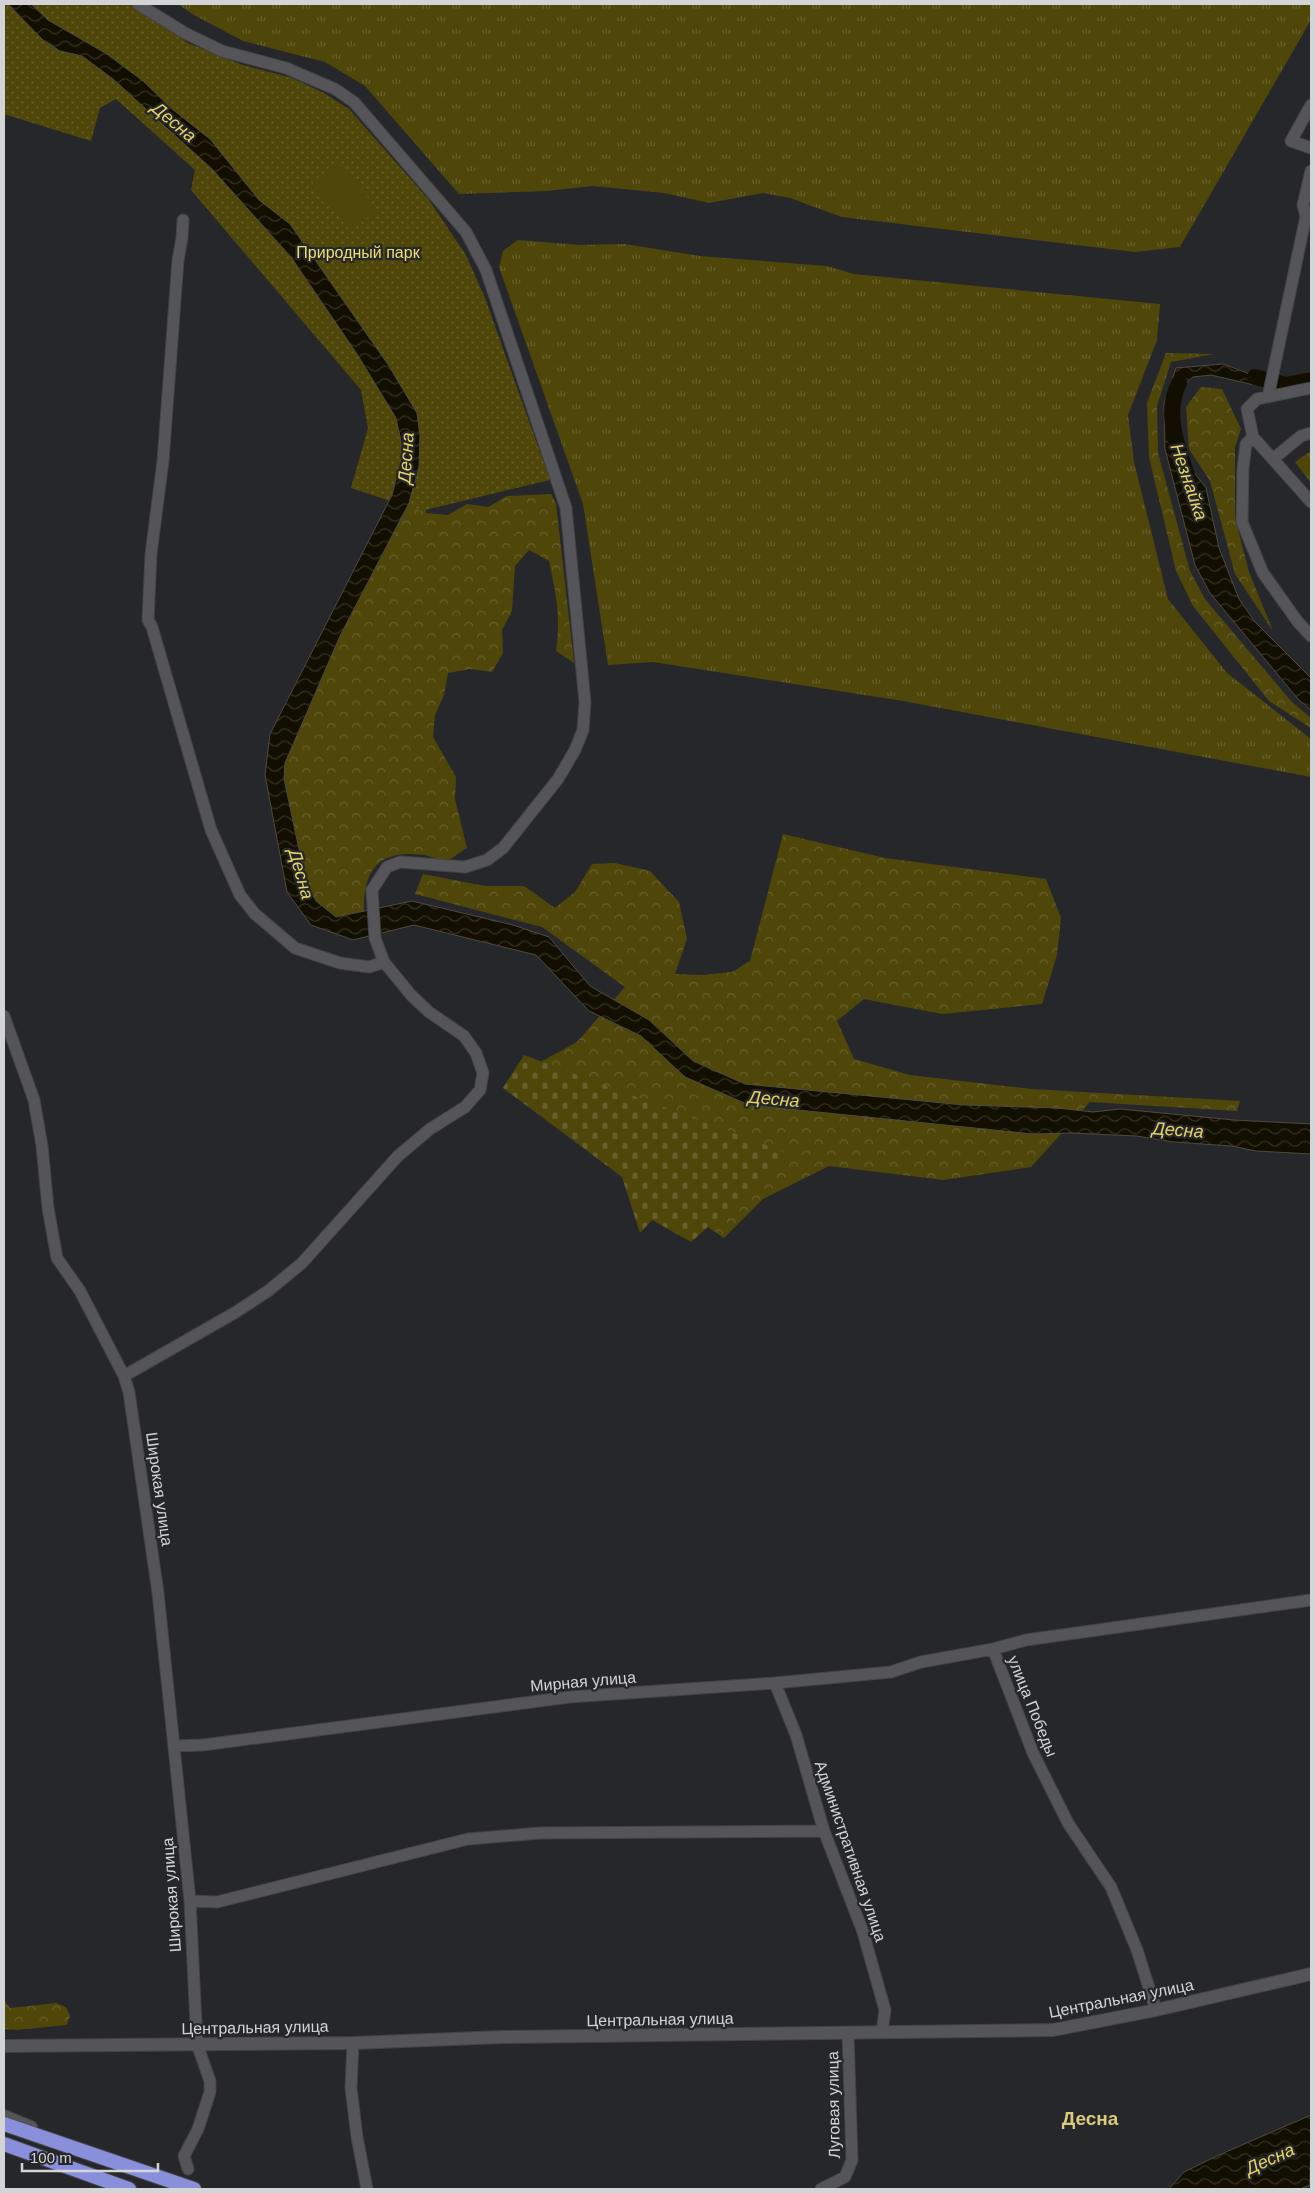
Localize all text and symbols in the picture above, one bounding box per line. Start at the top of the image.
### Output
water label: Десна [146,97,200,146]
park label: Природный парк [296,244,421,261]
water label: Десна [394,432,418,486]
water label: Незнайка [1167,441,1211,523]
water label: Десна [284,845,318,901]
water label: Десна [746,1087,800,1111]
water label: Десна [1150,1118,1204,1142]
street label: Широкая улица [143,1431,176,1547]
street label: улица Победы [1005,1653,1060,1759]
street label: Мирная улица [530,1668,637,1695]
street label: Административная улица [812,1759,890,1944]
street label: Широкая улица [159,1837,184,1953]
street label: Центральная улица [1047,1976,1195,2021]
street label: Центральная улица [586,2010,734,2029]
street label: Центральная улица [181,2018,329,2037]
street label: Луговая улица [824,2051,843,2159]
district label: Десна [1062,2108,1119,2129]
water label: Десна [1241,2139,1298,2179]
scale bar [22,2140,159,2172]
text: 100 m [30,2149,72,2166]

